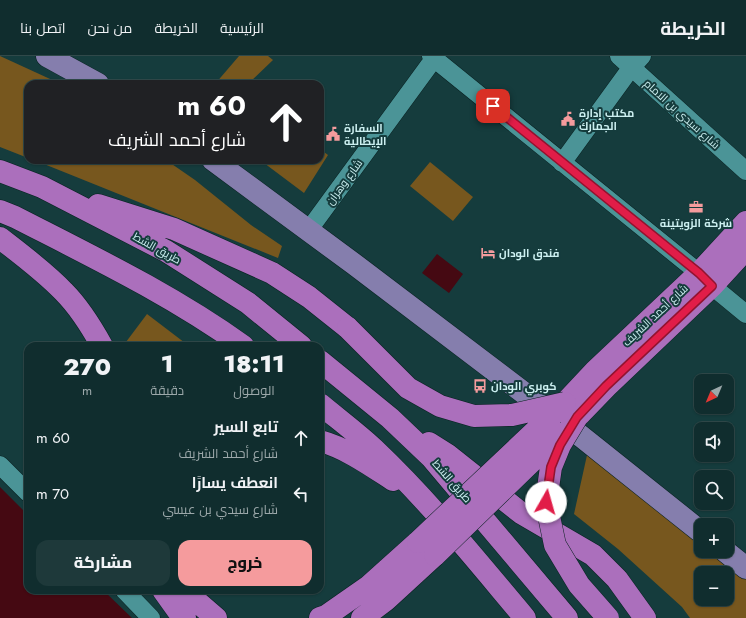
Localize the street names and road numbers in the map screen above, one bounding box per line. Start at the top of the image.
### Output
street label: شارع سيدي بن الامام [640,76,723,153]
street label: شارع وهران [322,156,366,208]
street label: طريق الشط [130,228,184,268]
street label: شارع أحمد الشريف [619,280,691,350]
street label: طريق الشط [429,456,475,506]

